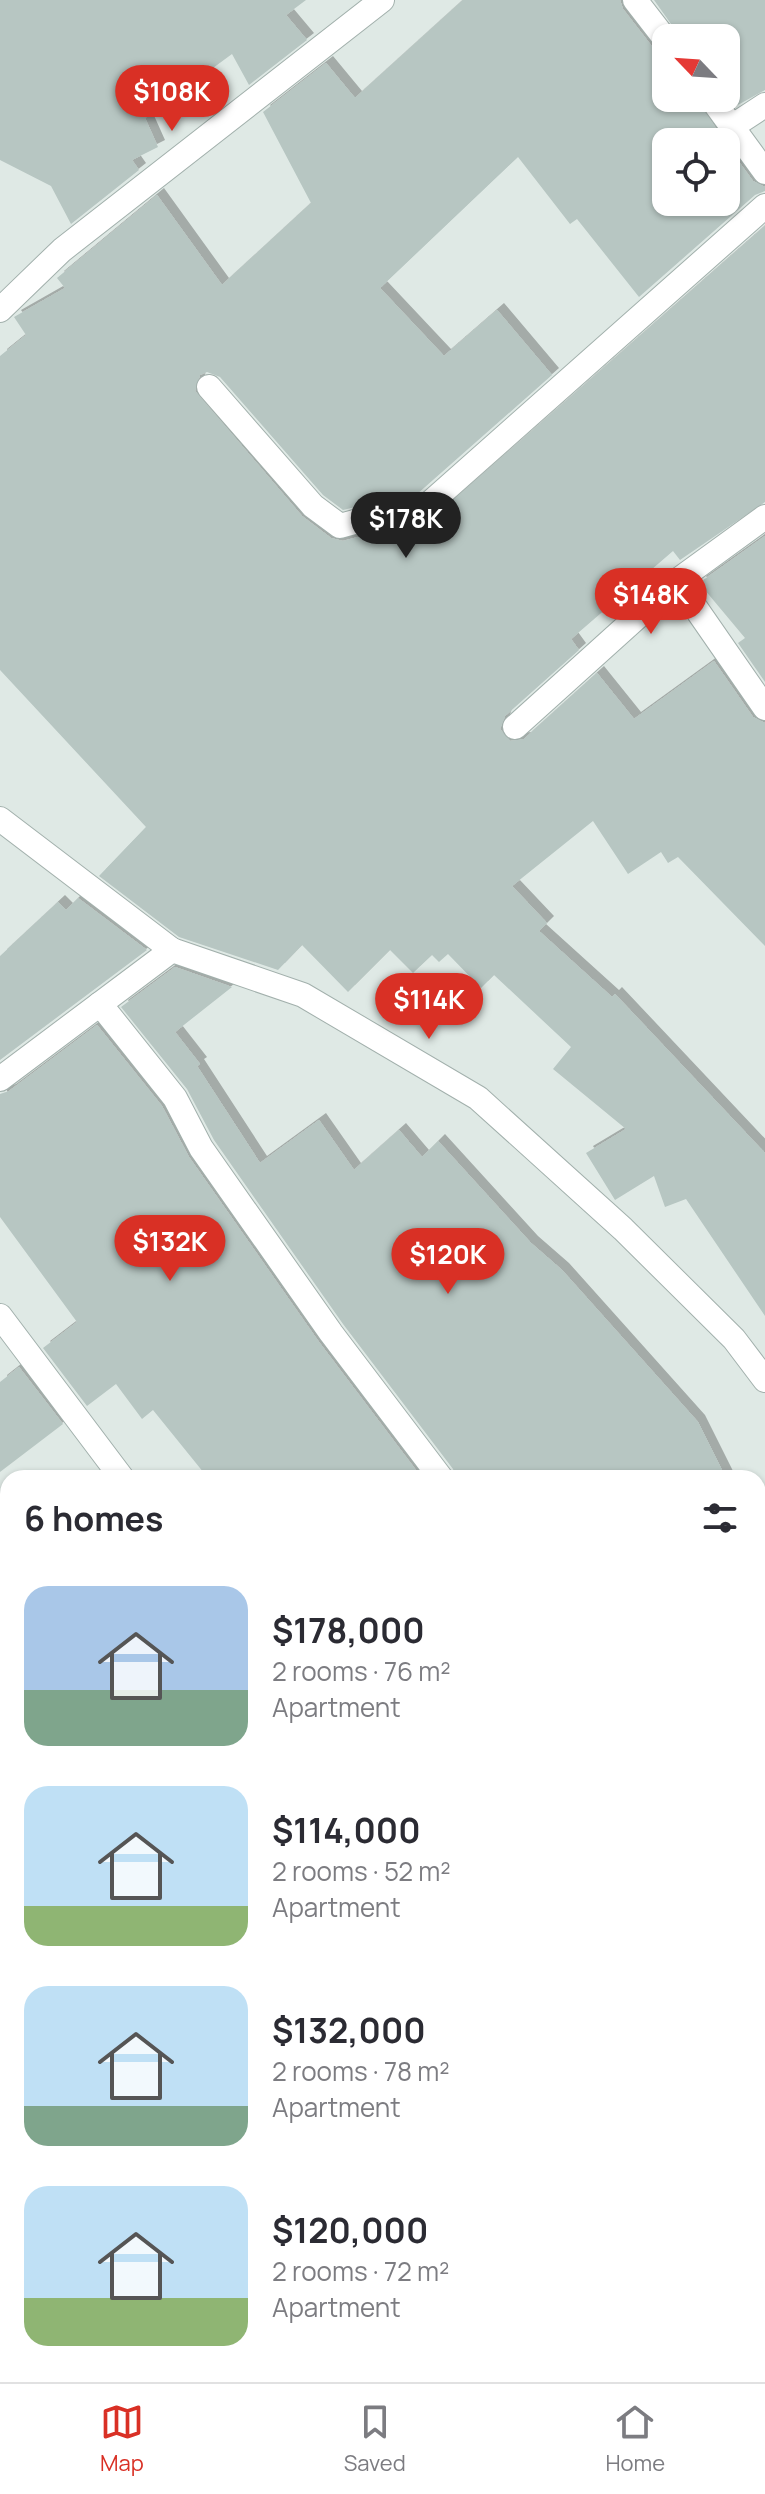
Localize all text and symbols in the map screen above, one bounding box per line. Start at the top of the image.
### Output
north arrow [652,24,740,112]
map controls [652,24,740,216]
pin: $108K [116,65,228,133]
text: $108K [133,73,211,109]
button: locate [652,128,740,216]
pin: $178K [350,492,462,560]
text: $178K [369,500,443,536]
pin: $148K [595,568,707,636]
text: $148K [613,576,689,612]
pin: $114K [373,973,485,1041]
text: $114K [393,981,465,1017]
pin: $132K [114,1215,226,1283]
text: $132K [132,1223,208,1259]
pin: $120K [392,1228,504,1296]
text: $120K [409,1236,487,1272]
text: 6 homes [24,1495,163,1541]
icon: filters [698,1496,742,1540]
text: $178,000 [272,1607,425,1653]
icon: home [88,1618,184,1714]
text: 2 rooms · 76 m² [272,1653,451,1689]
text: Apartment [272,1689,401,1725]
text: $114,000 [272,1807,421,1853]
icon: home [88,1818,184,1914]
text: 2 rooms · 52 m² [272,1853,451,1889]
text: Apartment [272,1889,401,1925]
text: $132,000 [272,2007,426,2053]
icon: home [88,2018,184,2114]
text: 2 rooms · 78 m² [272,2053,450,2089]
text: Apartment [272,2089,401,2125]
text: $120,000 [272,2207,428,2253]
icon: home [88,2218,184,2314]
text: 2 rooms · 72 m² [272,2253,449,2289]
text: Apartment [272,2289,401,2325]
tab: Map [100,2400,144,2478]
tab: Saved [344,2400,406,2478]
tab: Home [606,2400,665,2478]

